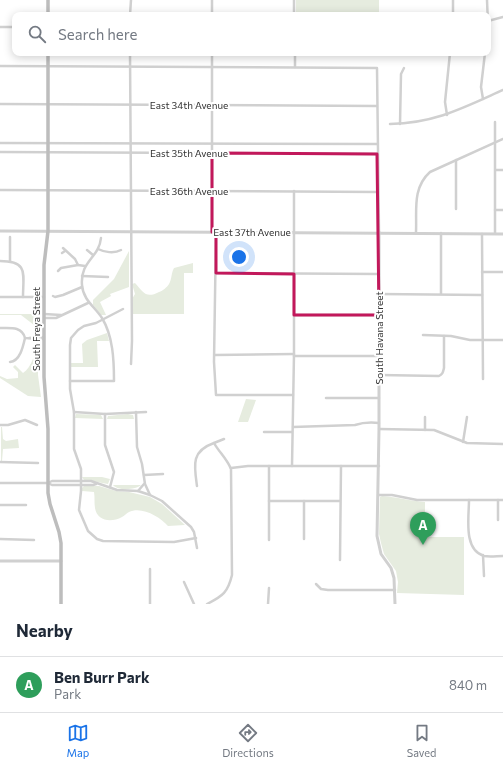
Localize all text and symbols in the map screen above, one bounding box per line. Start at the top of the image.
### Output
search box [12,12,491,56]
icon: search [26,23,48,45]
text: Search here [58,25,137,43]
street label: East 34th Avenue [150,99,228,111]
street label: East 35th Avenue [150,147,228,159]
street label: East 36th Avenue [150,185,228,197]
street label: East 37th Avenue [213,226,291,238]
your location [229,247,249,267]
street label: South Freya Street [30,287,42,371]
street label: South Havana Street [373,291,385,385]
pin: A [410,512,436,545]
text: Nearby [16,620,73,641]
text: Ben Burr Park [54,668,150,686]
text: A [24,677,34,693]
text: 840 m [449,677,487,693]
text: Park [54,686,81,702]
tab: Map [67,722,89,759]
tab: Directions [222,722,274,759]
tab: Saved [407,722,436,759]

